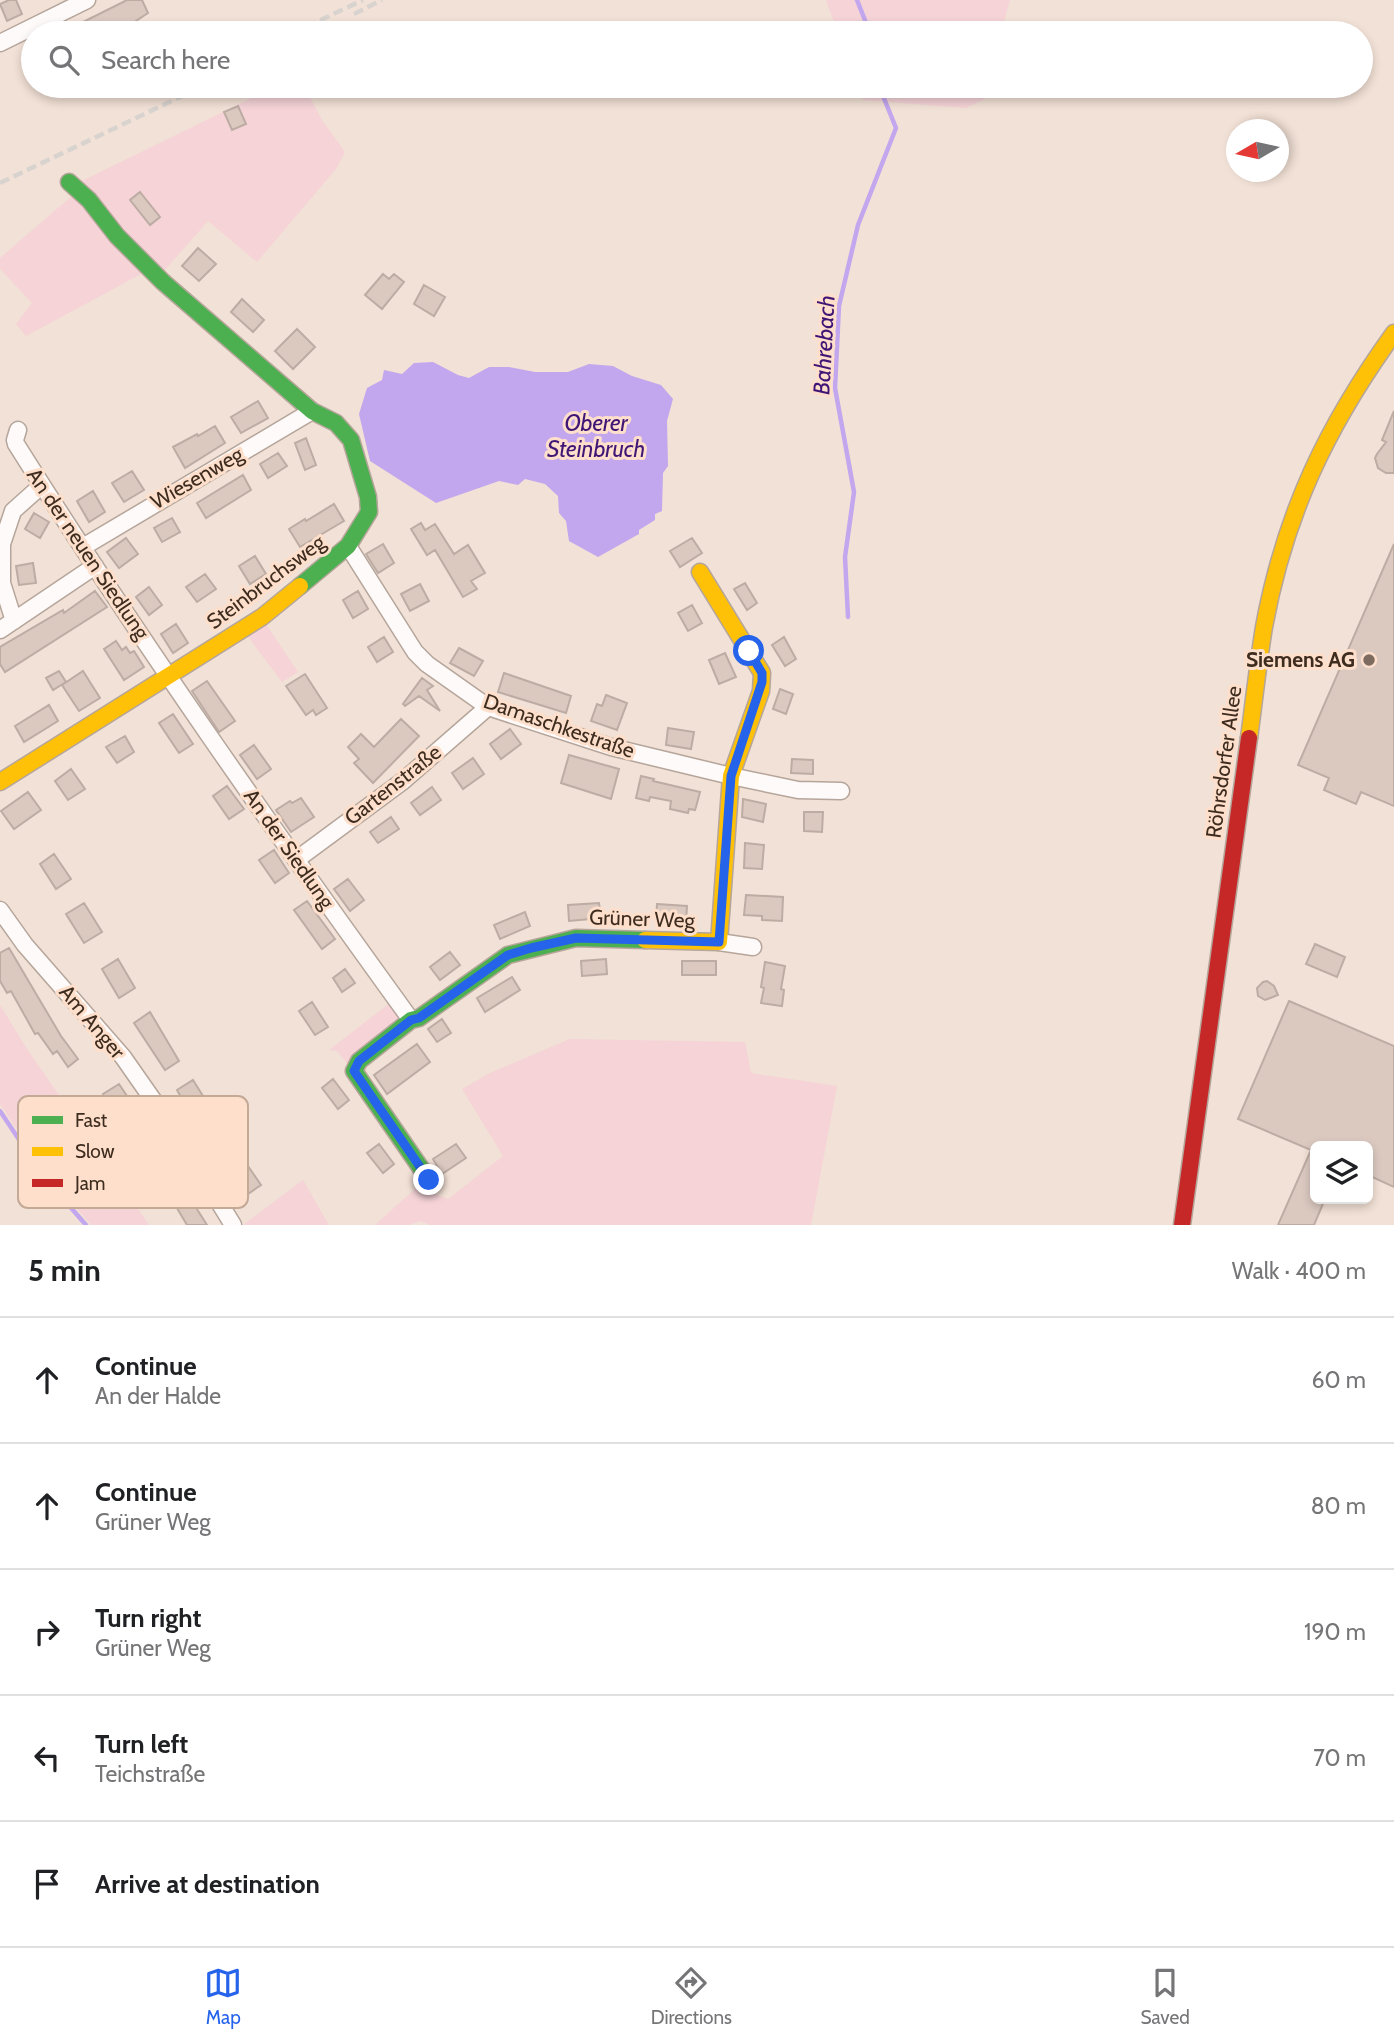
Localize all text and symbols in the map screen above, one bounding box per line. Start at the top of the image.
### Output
search box [21,21,1373,98]
icon: search [45,41,83,79]
text: Search here [101,44,230,76]
north arrow [1226,119,1289,182]
water label: Bahrebach [807,294,841,396]
water label: Oberer Steinbruch [547,409,645,463]
street label: Wiesenweg [146,441,248,514]
street label: An der neuen Siedlung [22,463,155,644]
street label: Steinbruchsweg [202,529,330,634]
route start [733,635,764,666]
place label: Siemens AG [1246,647,1355,672]
marker: Siemens AG [1361,652,1377,668]
street label: Röhrsdorfer Allee [1200,684,1247,840]
street label: Damaschkestraße [480,688,638,763]
street label: Gartenstraße [340,739,446,830]
street label: An der Siedlung [239,784,340,914]
street label: Grüner Weg [589,904,696,933]
street label: Am Anger [54,980,131,1064]
legend [18,1096,248,1208]
text: Fast [75,1109,108,1132]
text: Slow [75,1140,115,1163]
map controls [1310,1141,1373,1204]
button: layers [1310,1141,1373,1204]
route end [413,1164,444,1195]
text: Jam [74,1172,105,1195]
text: 5 min [28,1252,101,1289]
text: Walk · 400 m [1232,1257,1366,1285]
text: Continue [95,1350,197,1382]
icon: ahead [28,1361,66,1399]
text: 60 m [1312,1366,1366,1394]
text: An der Halde [95,1382,221,1410]
text: Continue [95,1476,197,1508]
icon: ahead [28,1487,66,1525]
text: 80 m [1311,1492,1366,1520]
text: Grüner Weg [95,1508,211,1536]
text: Turn right [95,1602,201,1634]
icon: right [28,1613,66,1651]
text: 190 m [1304,1618,1366,1646]
text: Grüner Weg [95,1634,211,1662]
text: Turn left [95,1728,188,1760]
icon: left [28,1739,66,1777]
text: 70 m [1313,1744,1366,1772]
text: Teichstraße [95,1760,205,1788]
icon: arrive [28,1865,66,1903]
text: Arrive at destination [95,1868,320,1900]
tab: Map [204,1964,242,2029]
tab: Directions [651,1964,732,2029]
tab: Saved [1140,1964,1190,2029]

